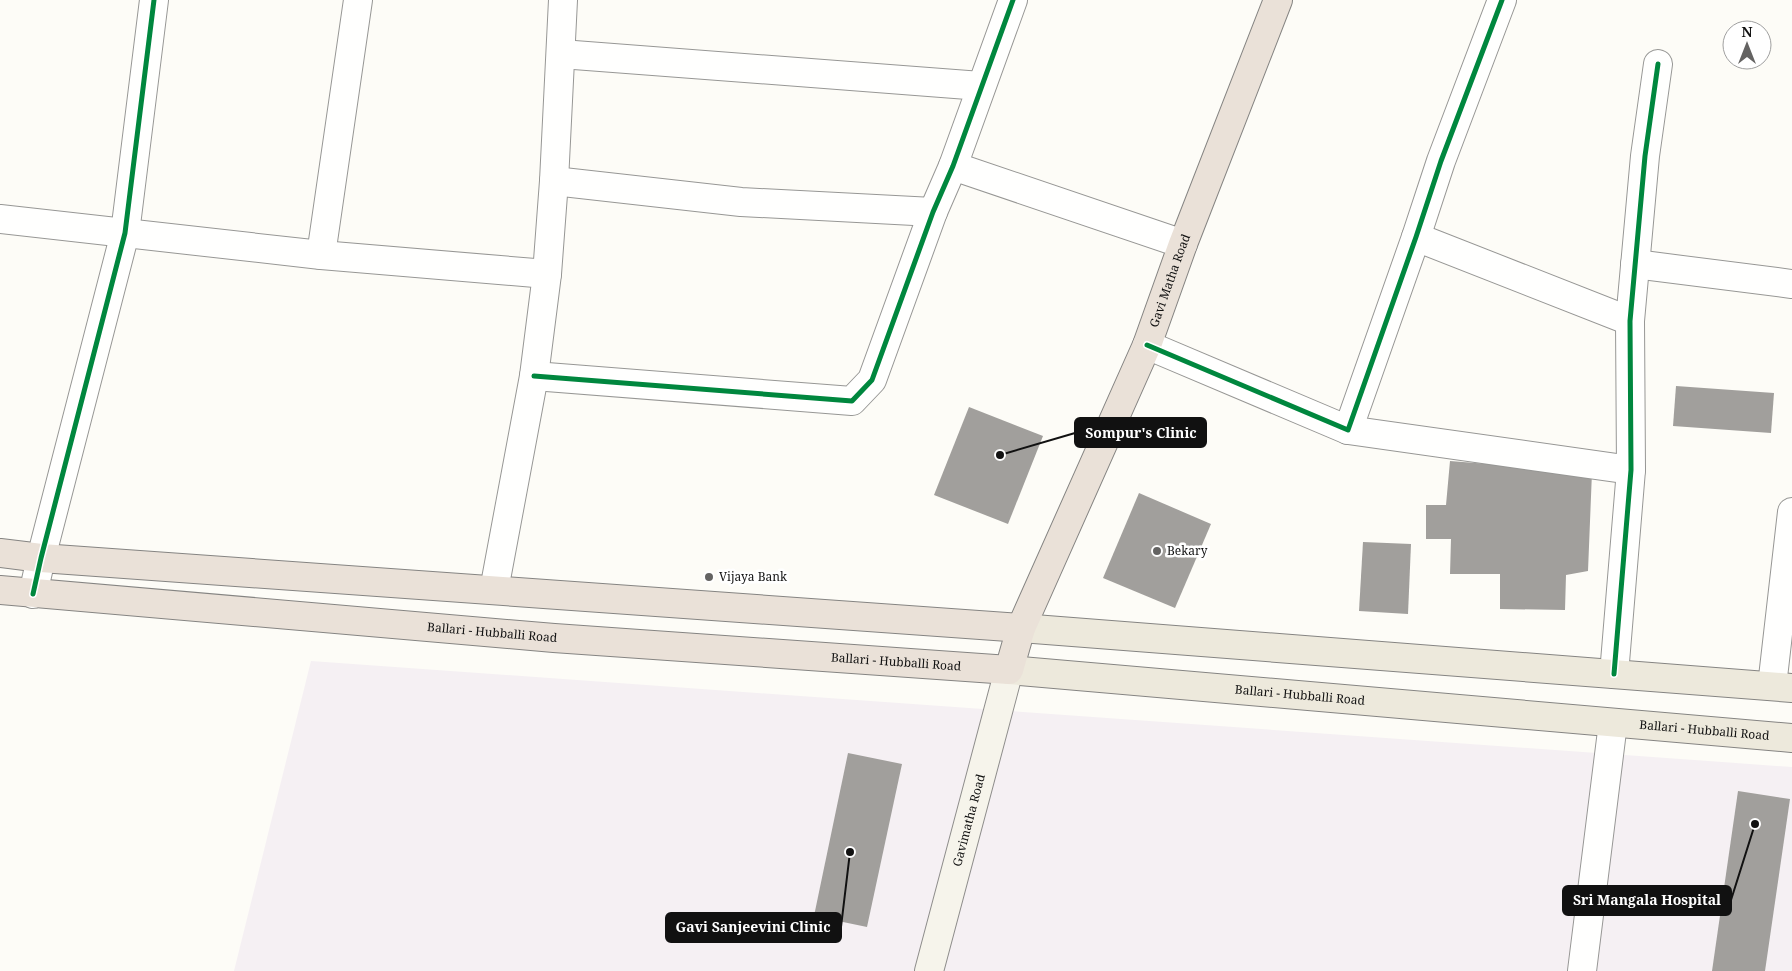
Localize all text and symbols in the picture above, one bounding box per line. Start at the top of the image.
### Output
north arrow [1722,20,1772,70]
text: N [1741,22,1753,41]
street label: Gavi Matha Road [1145,231,1194,329]
callout: Sompur's Clinic [1075,418,1206,447]
text: Sompur's Clinic [1085,423,1197,442]
place label: Bekary [1167,542,1208,559]
marker: Bekary [1151,545,1163,557]
place label: Vijaya Bank [719,568,788,585]
marker: Vijaya Bank [703,571,715,583]
street label: Ballari - Hubballi Road [427,618,559,646]
street label: Ballari - Hubballi Road [830,649,962,675]
street label: Ballari - Hubballi Road [1234,681,1366,709]
street label: Ballari - Hubballi Road [1639,716,1771,744]
street label: Gavimatha Road [948,771,989,868]
callout: Sri Mangala Hospital [1563,886,1731,915]
text: Sri Mangala Hospital [1573,890,1721,909]
callout: Gavi Sanjeevini Clinic [666,913,841,942]
text: Gavi Sanjeevini Clinic [675,917,831,936]

